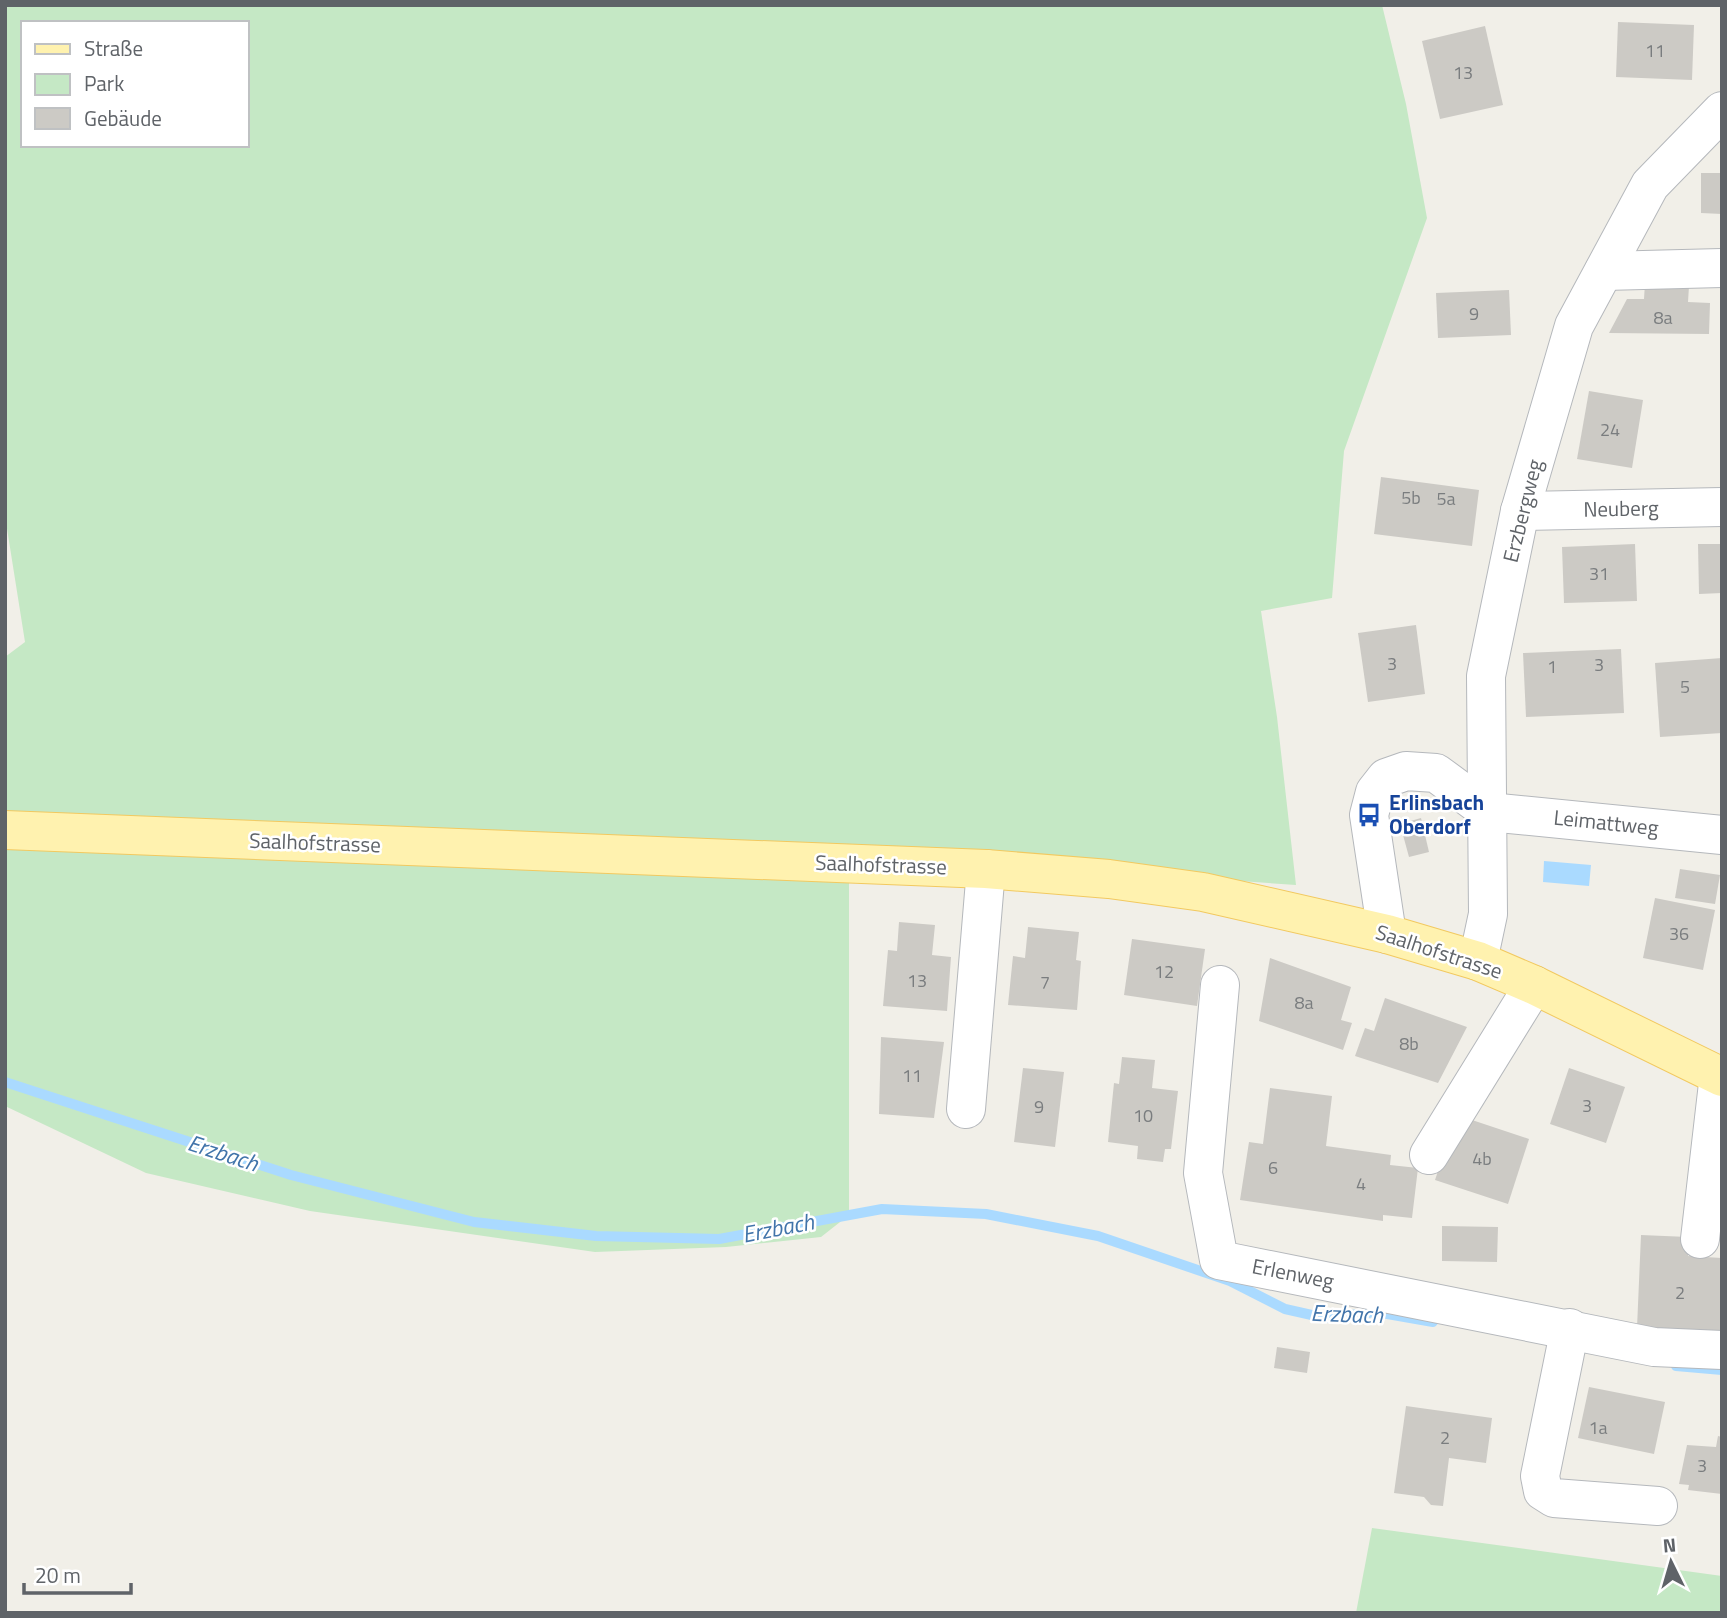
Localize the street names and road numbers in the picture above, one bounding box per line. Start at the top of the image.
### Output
street label: Erzbergweg [1494,456,1550,566]
street label: Neuberg [1583,491,1659,525]
street label: Leimattweg [1552,801,1660,843]
street label: Saalhofstrasse [249,824,381,860]
street label: Saalhofstrasse [815,846,947,882]
street label: Saalhofstrasse [1372,915,1507,987]
street label: Erlenweg [1249,1249,1337,1297]

